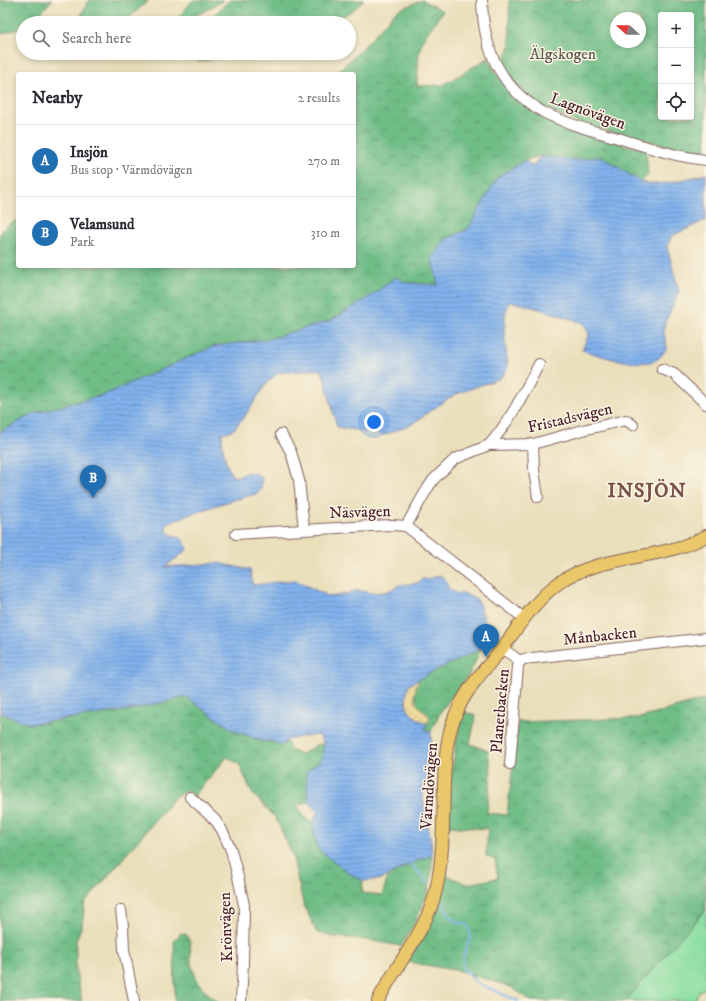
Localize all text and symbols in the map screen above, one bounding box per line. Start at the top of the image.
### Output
north arrow [610,12,646,48]
map controls [658,12,694,120]
button: + [658,12,694,48]
search box [16,16,356,60]
icon: search [30,27,52,49]
text: Search here [62,29,131,48]
park label: Älgskogen [530,44,597,64]
button: − [658,48,694,84]
button: locate [658,84,694,120]
text: Nearby [32,87,82,109]
street label: Lagnövägen [548,88,629,134]
text: 2 results [298,90,340,106]
text: Insjön [70,143,108,162]
text: A [41,153,49,169]
text: 270 m [308,153,340,169]
text: Bus stop · Värmdövägen [70,162,192,178]
text: Velamsund [70,215,135,234]
text: B [41,225,49,241]
text: 310 m [311,225,340,241]
text: Park [70,234,94,250]
street label: Fristadsvägen [526,398,615,437]
your location [364,412,384,432]
pin: B [80,465,106,498]
district label: INSJÖN [607,478,687,504]
street label: Näsvägen [329,501,392,523]
street label: Månbacken [562,622,638,650]
pin: A [473,624,499,657]
street label: Planetbacken [486,667,514,754]
street label: Värmdövägen [416,741,442,831]
street label: Krönvägen [215,891,237,962]

